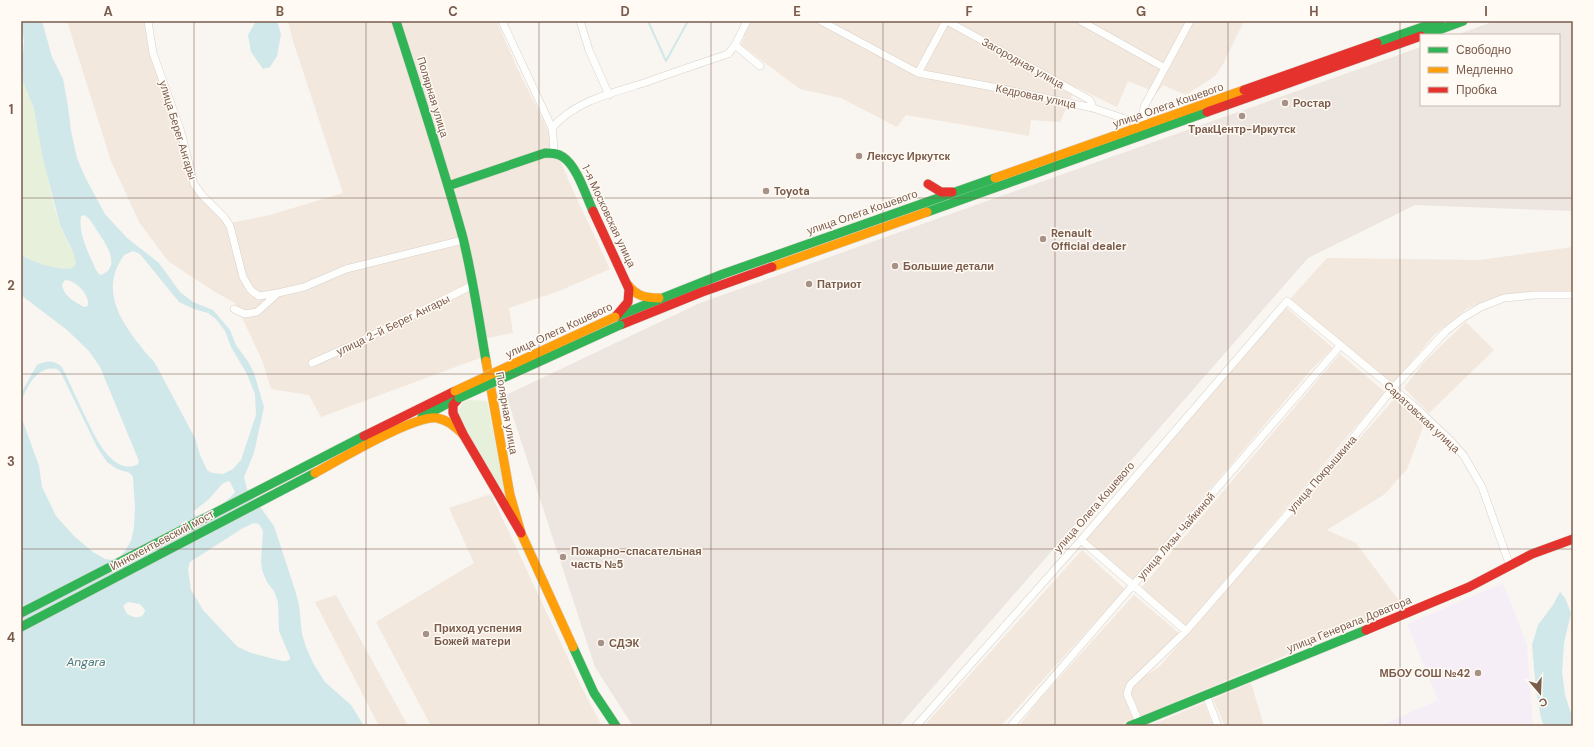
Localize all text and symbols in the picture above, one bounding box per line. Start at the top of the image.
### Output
text: A [103,3,113,20]
text: B [276,3,284,20]
text: C [448,3,458,20]
text: D [620,3,630,20]
text: E [793,3,801,20]
text: F [965,3,973,20]
text: G [1136,3,1146,20]
text: H [1309,3,1319,20]
text: I [1484,3,1488,20]
street label: Загородная улица [979,34,1068,92]
legend [1420,34,1560,106]
text: Свободно [1456,42,1511,58]
street label: Полярная улица [414,55,452,140]
text: Медленно [1456,62,1513,78]
street label: улица Берег Ангары [156,79,200,181]
street label: улица Олега Кошевого [1111,79,1225,131]
street label: Кедровая улица [994,81,1078,112]
text: Пробка [1456,82,1497,98]
place label: Ростар [1293,96,1331,110]
marker: Ростар [1280,98,1290,108]
text: 1 [9,101,13,118]
marker: ТракЦентр-Иркутск [1237,111,1247,121]
place label: ТракЦентр-Иркутск [1188,122,1296,136]
place label: Лексус Иркутск [867,149,951,163]
marker: Лексус Иркутск [854,151,864,161]
street label: 1-я Московская улица [579,162,639,270]
place label: Toyota [774,184,810,198]
marker: Toyota [761,186,771,196]
street label: улица Олега Кошевого [805,186,919,238]
place label: Renault Official dealer [1051,226,1127,253]
marker: Renault Official dealer [1038,234,1048,244]
place label: Большие детали [903,259,994,273]
marker: Большие детали [890,261,900,271]
text: 2 [7,277,15,294]
place label: Патриот [817,277,862,291]
marker: Патриот [804,279,814,289]
street label: улица 2-й Берег Ангары [334,291,452,359]
street label: улица Олега Кошевого [503,299,615,361]
street label: Полярная улица [493,371,521,456]
street label: Саратовская улица [1381,378,1464,456]
street label: улица Покрышкина [1285,432,1360,516]
text: 3 [7,453,15,470]
street label: улица Олега Кошевого [1051,459,1137,555]
street label: улица Лизы Чайкиной [1134,489,1218,583]
street label: Иннокентьевский мост [108,507,216,573]
place label: Пожарно-спасательная часть №5 [571,544,702,571]
marker: Пожарно-спасательная часть №5 [558,552,568,562]
street label: улица Генерала Доватора [1285,592,1414,655]
place label: Приход успения Божей матери [434,621,522,648]
text: 4 [7,629,15,646]
marker: Приход успения Божей матери [421,629,431,639]
place label: СДЭК [609,636,639,650]
marker: СДЭК [596,638,606,648]
water label: Angara [65,654,106,670]
place label: МБОУ СОШ №42 [1380,666,1470,680]
marker: МБОУ СОШ №42 [1473,668,1483,678]
north arrow [1520,673,1560,713]
text: С [1537,695,1549,710]

